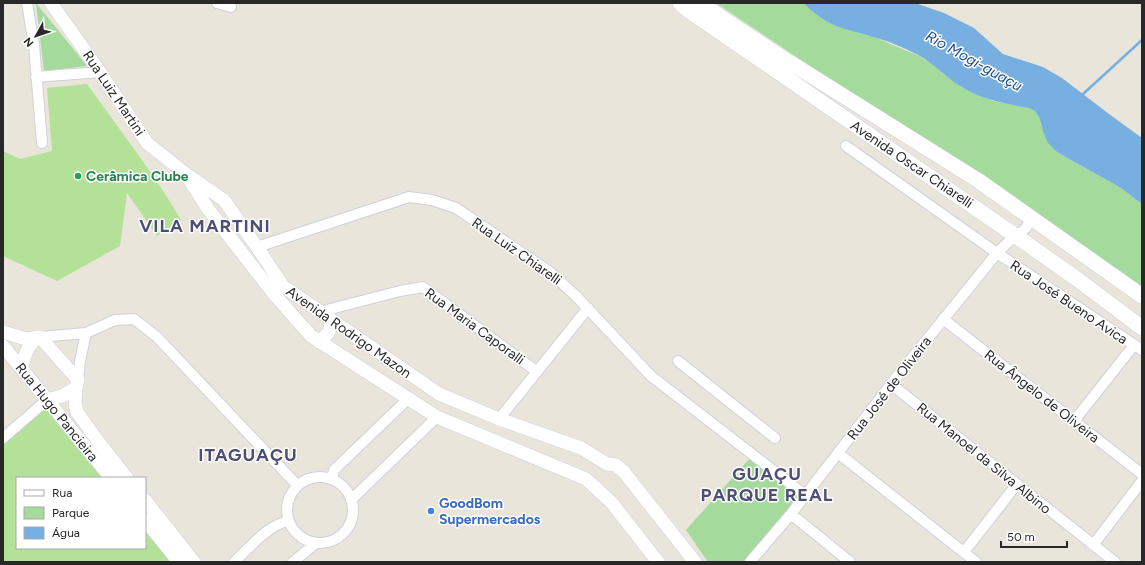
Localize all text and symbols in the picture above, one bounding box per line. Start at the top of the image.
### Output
north arrow [16,16,56,56]
water label: Rio Mogi-guaçu [923,27,1025,95]
text: N [21,35,36,50]
street label: Rua Luiz Martini [79,47,148,139]
street label: Avenida Oscar Chiarelli [847,117,976,212]
place label: Cerâmica Clube [86,168,189,185]
marker: Cerâmica Clube [73,171,83,181]
street label: Rua Luiz Chiarelli [468,214,565,289]
district label: VILA MARTINI [139,215,271,237]
street label: Rua José Bueno Avica [1007,257,1131,348]
street label: Avenida Rodrigo Mazon [283,283,415,382]
street label: Rua Maria Caporalli [421,284,528,368]
street label: Rua José de Oliveira [844,333,935,443]
street label: Rua Ângelo de Oliveira [981,346,1103,447]
street label: Rua Hugo Pancieira [12,360,102,465]
street label: Rua Manoel da Silva Albino [913,399,1054,518]
district label: ITAGUAÇU [198,444,298,466]
district label: GUAÇU PARQUE REAL [701,463,833,506]
legend [16,477,146,549]
text: Rua [52,486,72,500]
place label: GoodBom Supermercados [439,495,541,528]
text: Parque [52,506,90,520]
marker: GoodBom Supermercados [426,506,436,516]
scale bar [1001,523,1067,549]
text: Água [52,526,80,540]
text: 50 m [1007,530,1035,544]

